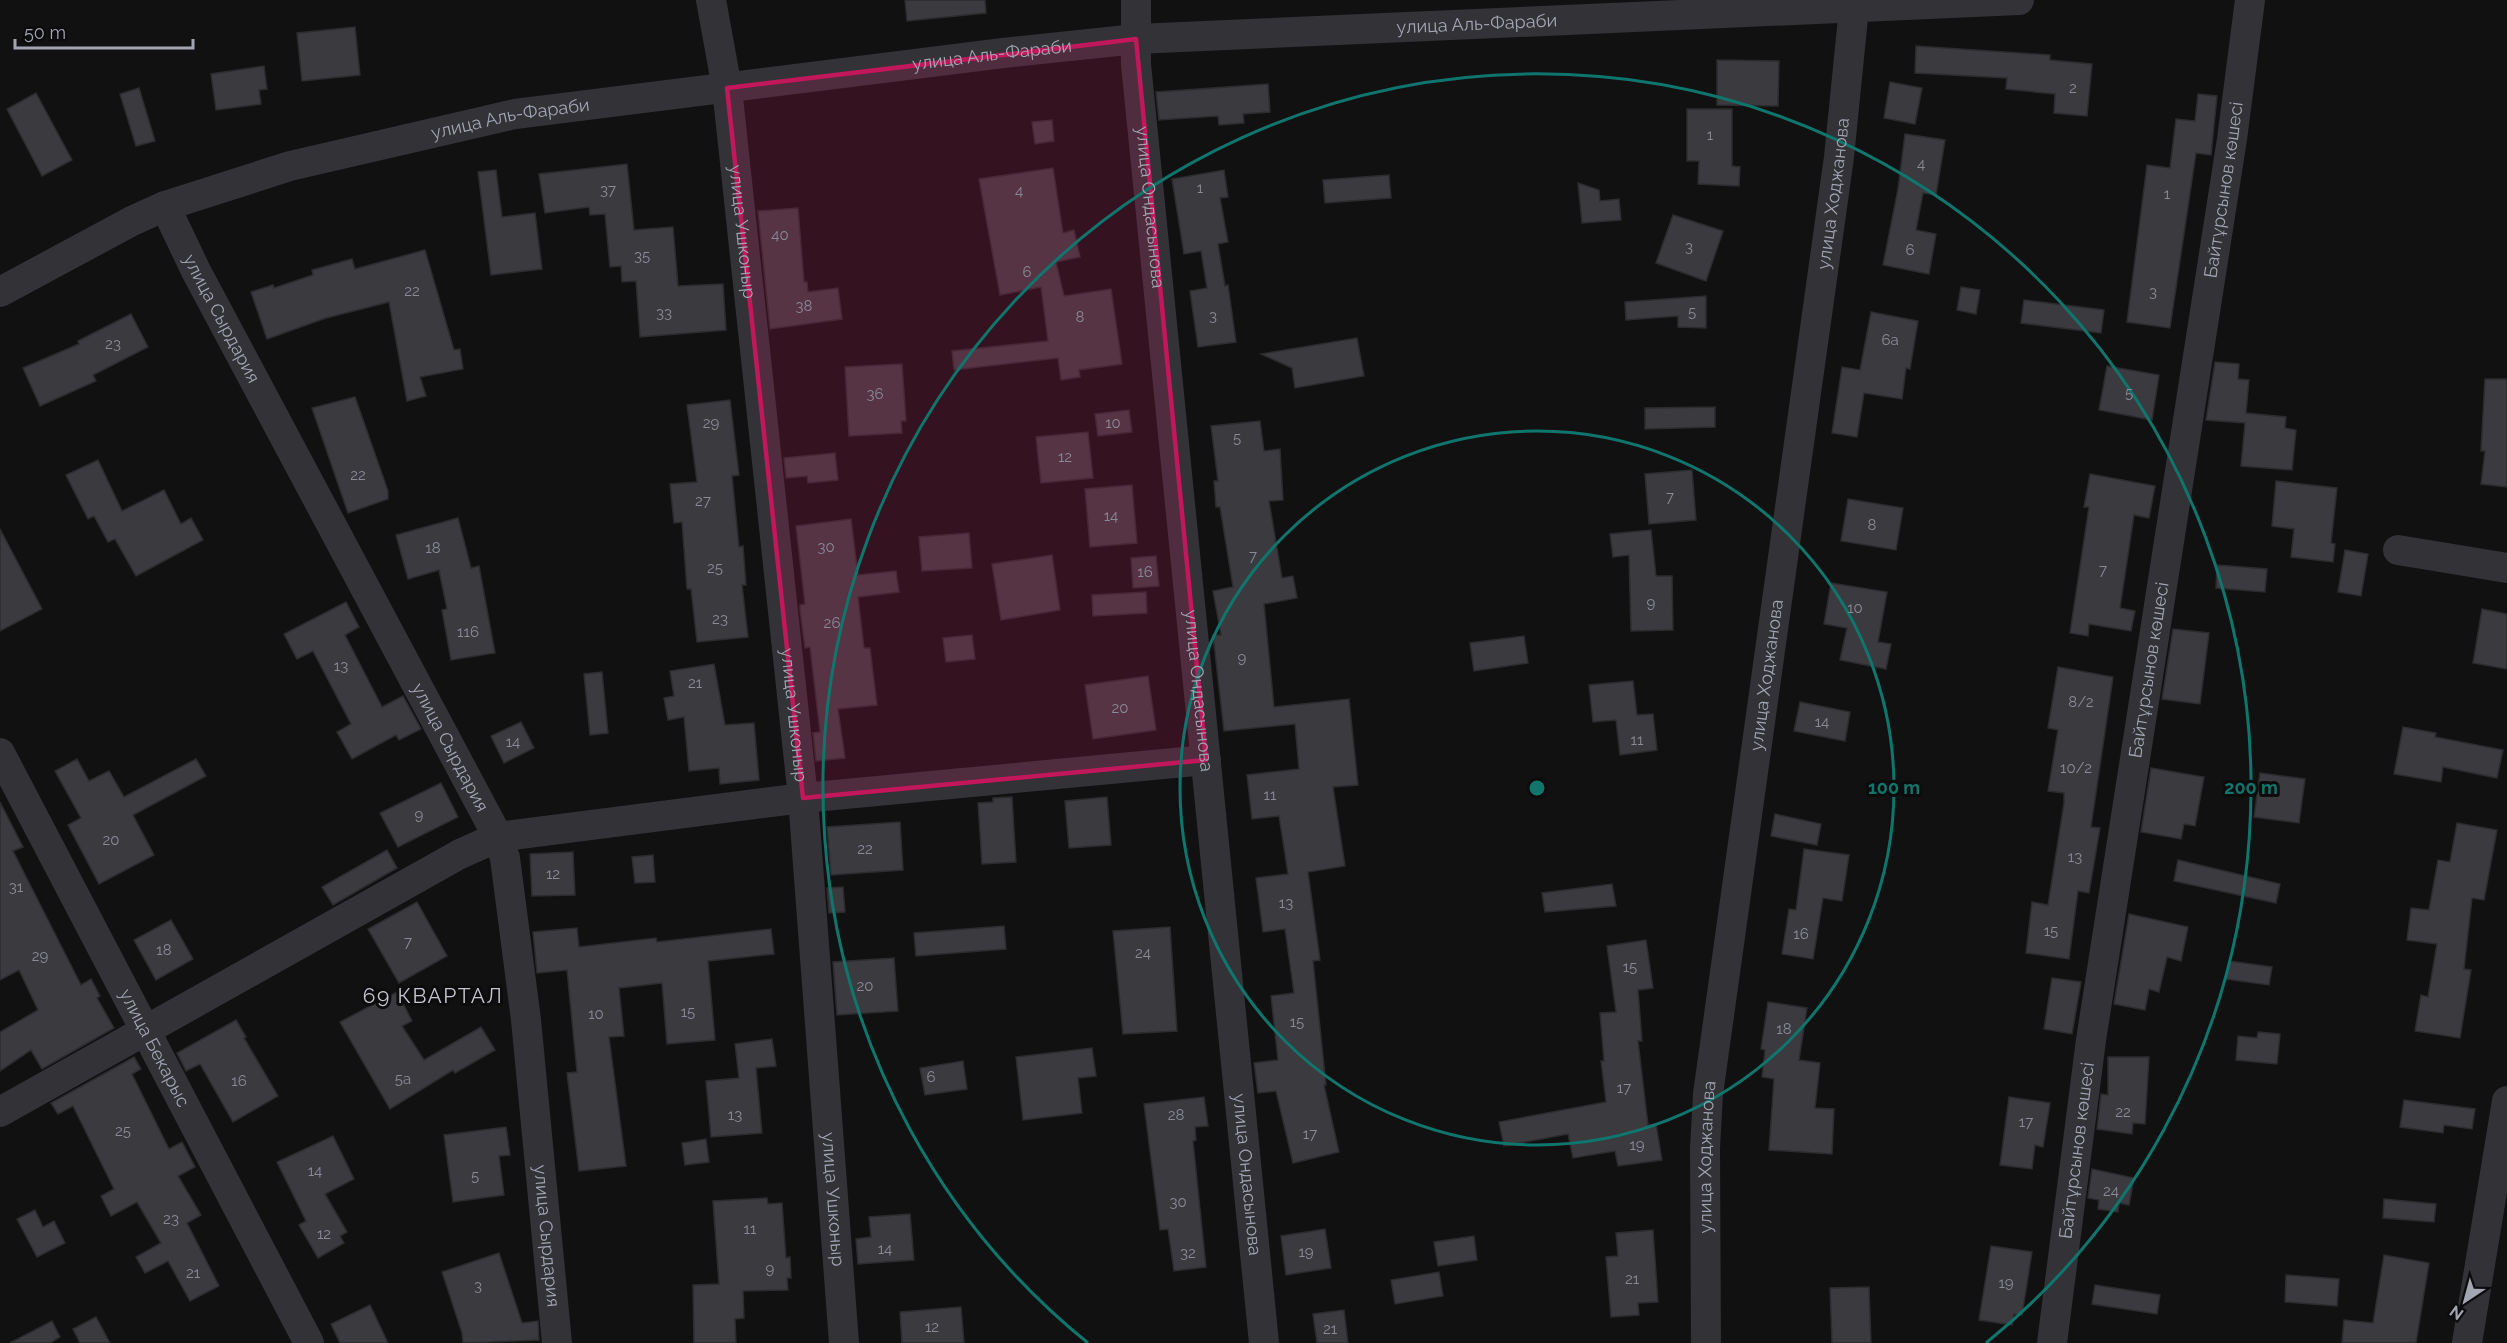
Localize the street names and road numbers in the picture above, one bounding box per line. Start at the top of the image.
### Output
street label: улица Аль-Фараби [1396,9,1558,37]
street label: улица Аль-Фараби [911,35,1073,74]
street label: улица Аль-Фараби [429,94,591,143]
street label: Байтұрсынов көшесі [2199,100,2247,279]
street label: улица Ходжанова [1812,117,1853,271]
street label: улица Ондасынова [1132,125,1169,289]
street label: улица Ушконыр [725,164,760,300]
street label: улица Сырдария [180,251,265,386]
street label: Байтұрсынов көшесі [2124,580,2173,759]
street label: улица Ходжанова [1745,598,1787,752]
street label: улица Ондасынова [1181,609,1218,773]
street label: улица Ушконыр [777,647,812,783]
street label: улица Сырдария [408,679,493,815]
street label: улица Бекарыс [115,985,195,1110]
street label: Байтұрсынов көшесі [2055,1061,2098,1240]
street label: улица Ходжанова [1694,1079,1720,1233]
street label: улица Ондасынова [1229,1092,1266,1256]
street label: улица Ушконыр [818,1132,849,1267]
street label: улица Сырдария [530,1164,564,1308]

